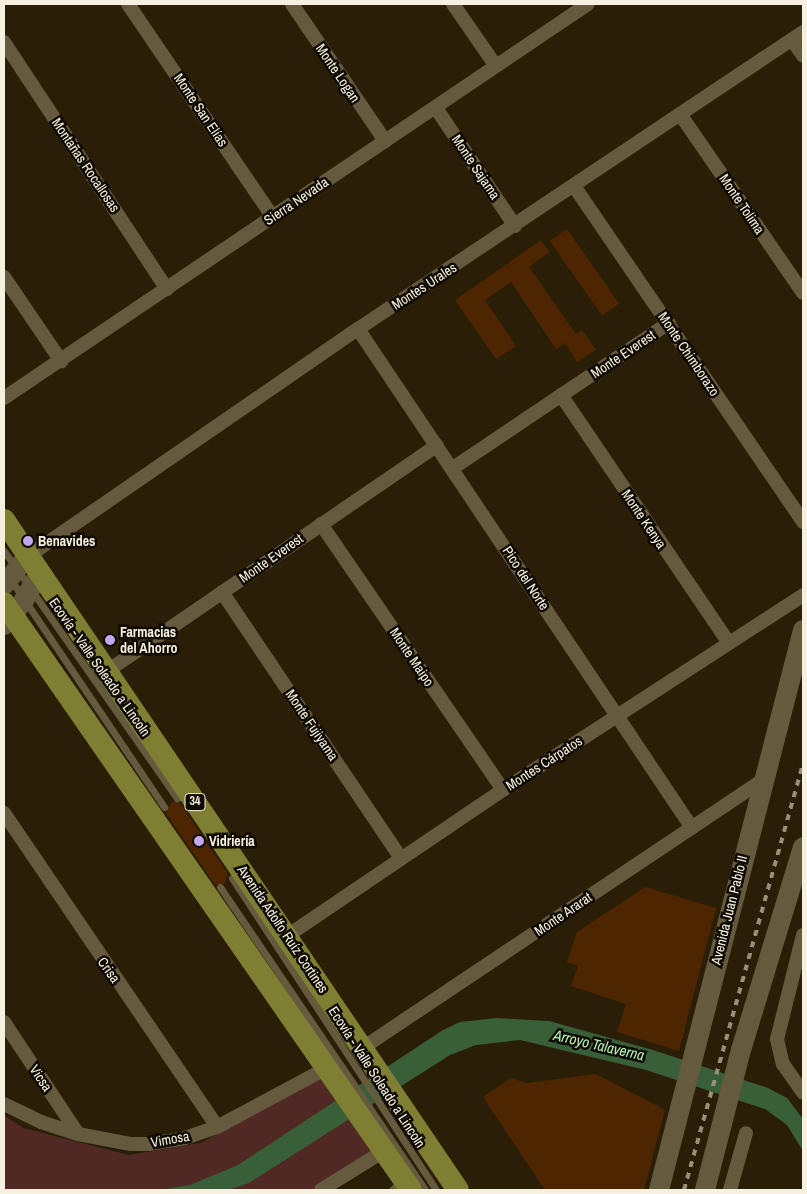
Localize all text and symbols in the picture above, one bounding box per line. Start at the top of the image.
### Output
street label: Monte Logan [312,41,364,105]
street label: Monte San Elías [170,70,232,150]
street label: Montañas Rocallosas [48,115,124,215]
street label: Monte Sajama [448,132,504,202]
street label: Monte Tolima [716,171,768,237]
street label: Sierra Nevada [261,173,331,229]
street label: Montes Urales [388,259,460,313]
street label: Monte Chimborazo [655,309,723,399]
street label: Monte Everest [588,326,658,382]
street label: Monte Kenya [618,486,670,552]
street label: Monte Everest [236,530,306,586]
place label: Benavides [38,533,95,549]
marker: Benavides [22,535,34,547]
street label: Pico del Norte [499,543,553,613]
street label: Ecovía - Valle Soleado a Lincoln [46,595,154,739]
place label: Farmacias del Ahorro [120,624,178,656]
street label: Monte Maipo [386,625,438,689]
marker: Farmacias del Ahorro [104,634,116,646]
street label: Monte Fujiyama [282,686,342,764]
street label: Montes Cárpatos [503,732,585,794]
road number: 34 [184,792,206,812]
place label: Vidriería [209,833,255,849]
marker: Vidriería [193,835,205,847]
street label: Avenida Juan Pablo II [707,854,751,966]
street label: Avenida Adolfo Ruíz Cortines [234,862,332,996]
street label: Monte Ararat [531,888,595,940]
street label: Crisa [94,954,124,986]
street label: Ecovía - Valle Soleado a Lincoln [325,1003,429,1151]
water label: Arroyo Talaverna [552,1026,646,1064]
street label: Vicsa [26,1061,56,1095]
street label: Vimosa [149,1127,191,1151]

